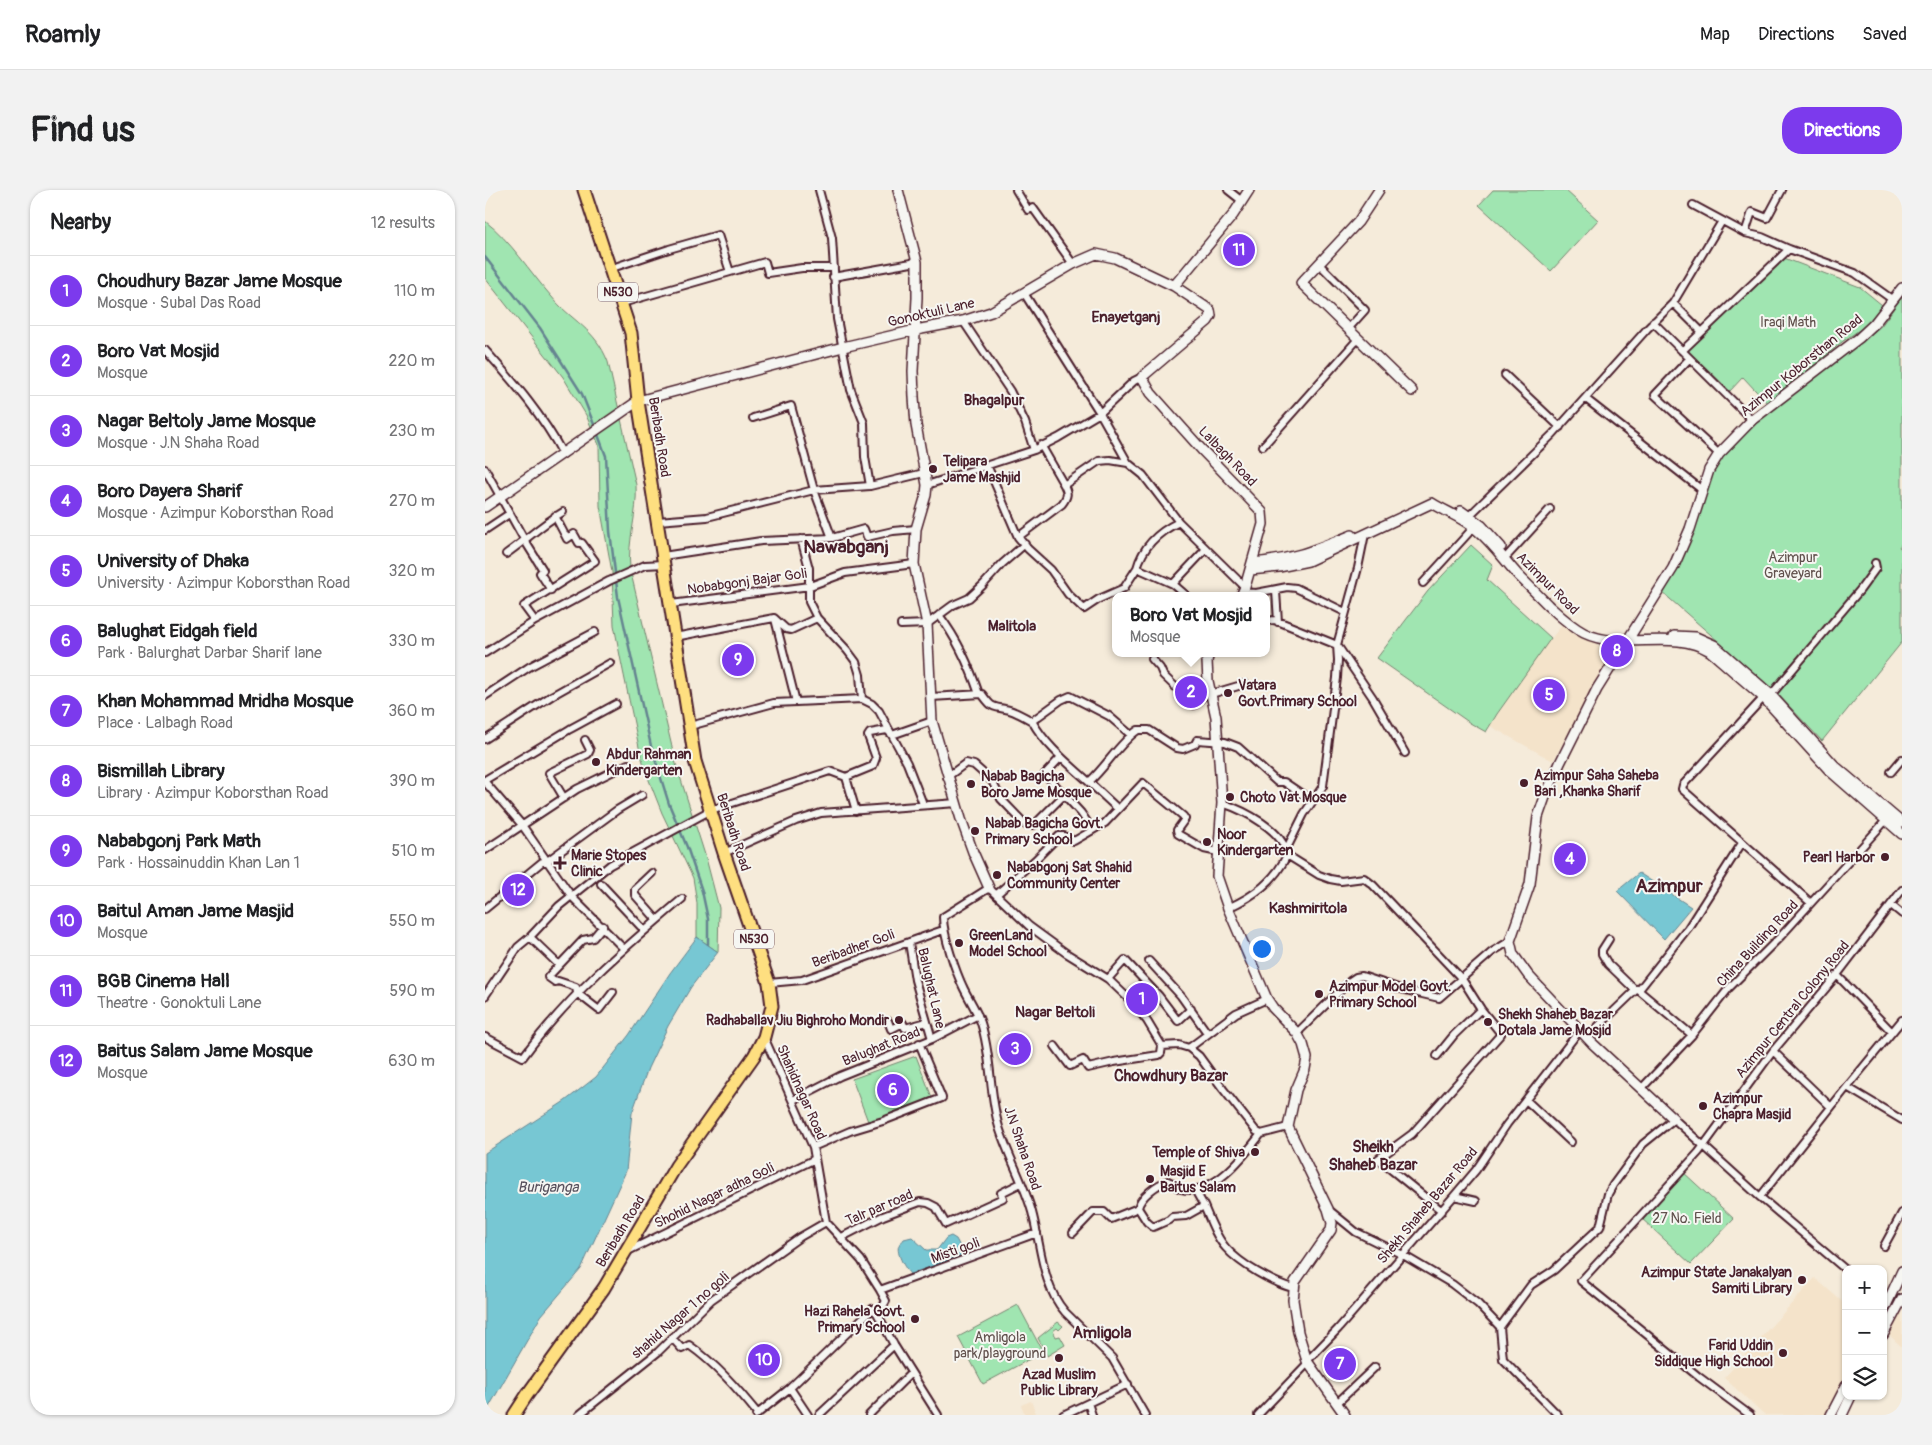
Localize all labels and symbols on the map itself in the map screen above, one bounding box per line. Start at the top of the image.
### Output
pin: 11 [1223,231,1255,269]
road number: N530 [598,282,638,301]
street label: Gonoktuli Lane [886,294,976,331]
district label: Enayetganj [1092,308,1161,327]
street label: Azimpur Koborsthan Road [1737,311,1866,420]
park label: Iraqi Math [1760,314,1816,331]
district label: Bhagalpur [964,391,1025,410]
street label: Beribadh Road [645,396,674,479]
street label: Lalbagh Road [1195,423,1261,490]
place label: Telipara Jame Mashjid [942,453,1021,486]
marker: Telipara Jame Mashjid [927,463,939,475]
district label: Nawabganj [803,535,889,559]
street label: Azimpur Road [1513,549,1583,618]
park label: Azimpur Graveyard [1764,549,1822,582]
street label: Nobabgonj Bajar Goli [686,565,808,598]
district label: Malitola [988,617,1036,636]
pin: 8 [1601,632,1633,670]
pin: 9 [722,641,754,679]
pin: 2 [1175,673,1207,711]
pin: 5 [1533,676,1565,714]
place label: Vatara Govt.Primary School [1238,677,1357,710]
marker: Vatara Govt.Primary School [1222,687,1234,699]
place label: Abdur Rahman Kindergarten [606,746,692,779]
marker: Abdur Rahman Kindergarten [590,756,602,768]
place label: Azimpur Saha Saheba Bari ,Khanka Sharif [1534,767,1659,800]
place label: Nabab Bagicha Boro Jame Mosque [981,768,1093,801]
marker: Azimpur Saha Saheba Bari ,Khanka Sharif [1518,777,1530,789]
marker: Nabab Bagicha Boro Jame Mosque [965,778,977,790]
place label: Choto Vat Mosque [1240,789,1348,806]
street label: Beribadh Road [713,791,754,874]
marker: Choto Vat Mosque [1224,791,1236,803]
place label: Nabab Bagicha Govt. Primary School [985,815,1103,848]
marker: Nabab Bagicha Govt. Primary School [969,825,981,837]
place label: Noor Kindergarten [1217,826,1293,859]
marker: Noor Kindergarten [1201,836,1213,848]
pin: 4 [1554,840,1586,878]
place label: Marie Stopes Clinic [571,847,647,880]
place label: Pearl Harbor [1803,849,1876,866]
marker: Pearl Harbor [1879,851,1891,863]
marker: Marie Stopes Clinic [553,856,567,870]
place label: Nababgonj Sat Shahid Community Center [1007,859,1132,892]
marker: Nababgonj Sat Shahid Community Center [991,869,1003,881]
pin: 12 [502,871,534,909]
district label: Azimpur [1635,874,1703,898]
street label: China Building Road [1713,896,1802,990]
district label: Kashmiritola [1269,899,1347,918]
street label: Beribadher Goli [810,925,897,971]
place label: GreenLand Model School [969,927,1047,960]
road number: N530 [734,930,774,949]
your location [1249,936,1275,962]
marker: GreenLand Model School [953,937,965,949]
street label: Azimpur Central Colony Road [1732,937,1853,1081]
street label: Balughat Lane [914,946,949,1030]
place label: Azimpur Model Govt. Primary School [1329,978,1451,1011]
pin: 1 [1126,980,1158,1018]
marker: Azimpur Model Govt. Primary School [1313,988,1325,1000]
district label: Nagar Beltoli [1015,1003,1095,1022]
place label: Shekh Shaheb Bazar Dotala Jame Mosjid [1498,1006,1614,1039]
place label: Radhaballav Jiu Bighroho Mondir [706,1012,890,1029]
marker: Radhaballav Jiu Bighroho Mondir [893,1014,905,1026]
marker: Shekh Shaheb Bazar Dotala Jame Mosjid [1482,1016,1494,1028]
street label: Balughat Road [840,1023,923,1070]
pin: 3 [999,1030,1031,1068]
street label: Shahidnagar Road [773,1042,830,1143]
district label: Chowdhury Bazar [1114,1066,1228,1086]
pin: 6 [877,1071,909,1109]
place label: Azimpur Chapra Masjid [1713,1090,1791,1123]
marker: Azimpur Chapra Masjid [1697,1100,1709,1112]
street label: J.N Shaha Road [1000,1104,1045,1192]
district label: Sheikh Shaheb Bazar [1329,1137,1418,1175]
street label: Shekh Shaheb Bazar Road [1374,1143,1481,1267]
place label: Temple of Shiva [1151,1144,1245,1161]
marker: Temple of Shiva [1249,1146,1261,1158]
street label: Shohid Nagar adha Goli [652,1159,777,1232]
place label: Masjid E Baitus Salam [1160,1163,1236,1196]
marker: Masjid E Baitus Salam [1144,1173,1156,1185]
water label: Buriganga [517,1178,580,1197]
street label: Talr par road [843,1186,916,1229]
street label: Beribadh Road [592,1192,649,1270]
park label: 27 No. Field [1652,1210,1722,1227]
street label: Misti goli [929,1234,982,1267]
place label: Azimpur State Janakalyan Samiti Library [1641,1264,1792,1297]
street label: shahid Nagar 1 no goli [628,1268,733,1362]
marker: Azimpur State Janakalyan Samiti Library [1796,1274,1808,1286]
place label: Hazi Rahela Govt. Primary School [804,1303,905,1336]
marker: Hazi Rahela Govt. Primary School [909,1313,921,1325]
district label: Amligola [1073,1323,1132,1343]
park label: Amligola park/playground [954,1329,1046,1362]
place label: Farid Uddin Siddique High School [1654,1337,1773,1370]
pin: 10 [748,1341,780,1379]
pin: 7 [1324,1345,1356,1383]
marker: Farid Uddin Siddique High School [1777,1347,1789,1359]
marker: Azad Muslim Public Library [1053,1352,1065,1364]
place label: Azad Muslim Public Library [1020,1366,1098,1399]

